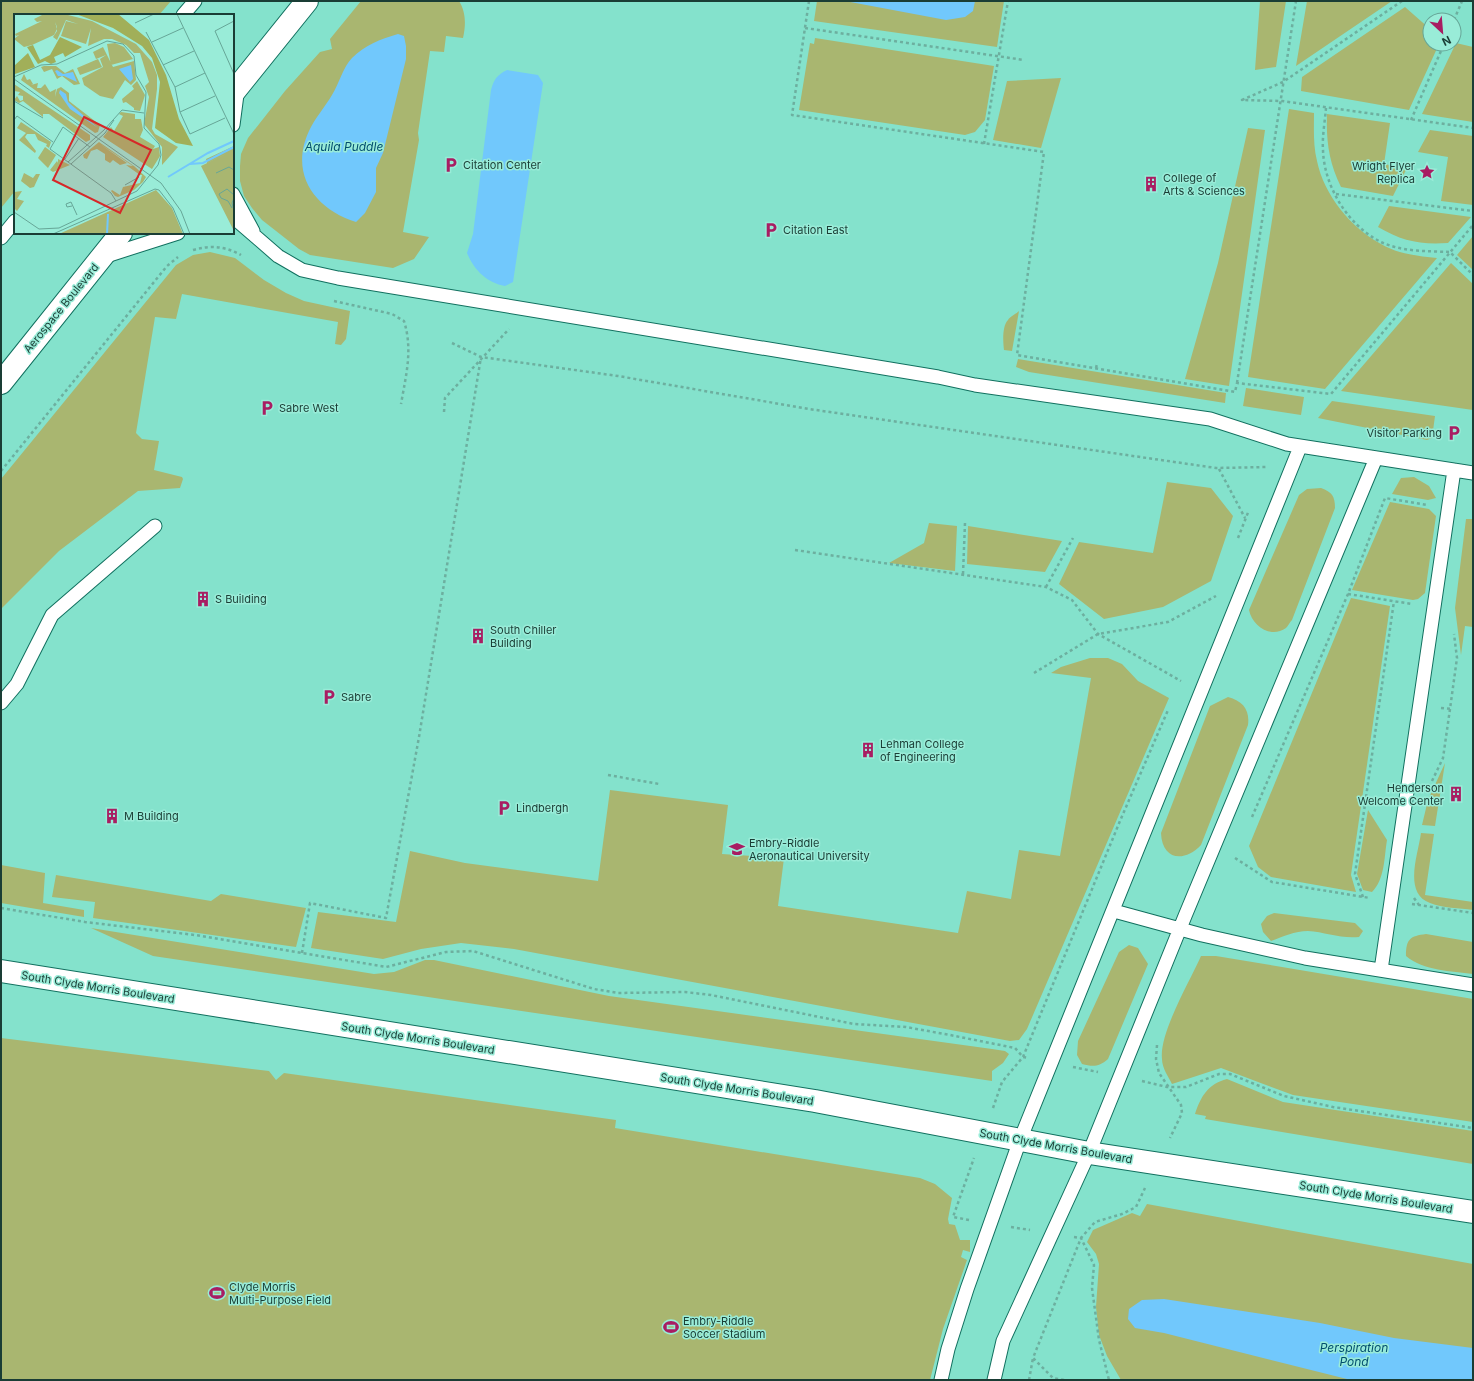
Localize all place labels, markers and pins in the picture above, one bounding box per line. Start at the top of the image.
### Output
parking icon: Citation Center [442,156,460,174]
place label: Citation Center [463,158,541,172]
place label: Wright Flyer Replica [1352,159,1415,186]
place icon: Wright Flyer Replica [1418,163,1436,181]
place label: College of Arts & Sciences [1163,171,1245,198]
building icon: College of Arts & Sciences [1142,175,1160,193]
parking icon: Citation East [762,221,780,239]
place label: Citation East [783,223,849,237]
parking icon: Sabre West [258,399,276,417]
place label: Sabre West [279,401,339,415]
parking icon: Visitor Parking [1445,424,1463,442]
place label: Visitor Parking [1366,426,1442,440]
building icon: S Building [194,590,212,608]
place label: S Building [215,592,267,606]
place label: South Chiller Building [490,623,556,650]
building icon: South Chiller Building [469,627,487,645]
parking icon: Sabre [320,688,338,706]
place label: Sabre [341,690,371,704]
place label: Lehman College of Engineering [880,737,964,764]
building icon: Lehman College of Engineering [859,741,877,759]
place label: Henderson Welcome Center [1358,781,1444,808]
building icon: Henderson Welcome Center [1447,785,1465,803]
parking icon: Lindbergh [495,799,513,817]
place label: Lindbergh [516,801,568,815]
building icon: M Building [103,807,121,825]
place label: M Building [124,809,179,823]
place label: Embry-Riddle Aeronautical University [749,836,870,863]
school or university icon: Embry-Riddle Aeronautical University [728,840,746,858]
place label: Clyde Morris Multi-Purpose Field [229,1280,331,1307]
sports icon: Clyde Morris Multi-Purpose Field [208,1284,226,1302]
place label: Embry-Riddle Soccer Stadium [683,1314,765,1341]
sports icon: Embry-Riddle Soccer Stadium [662,1318,680,1336]

